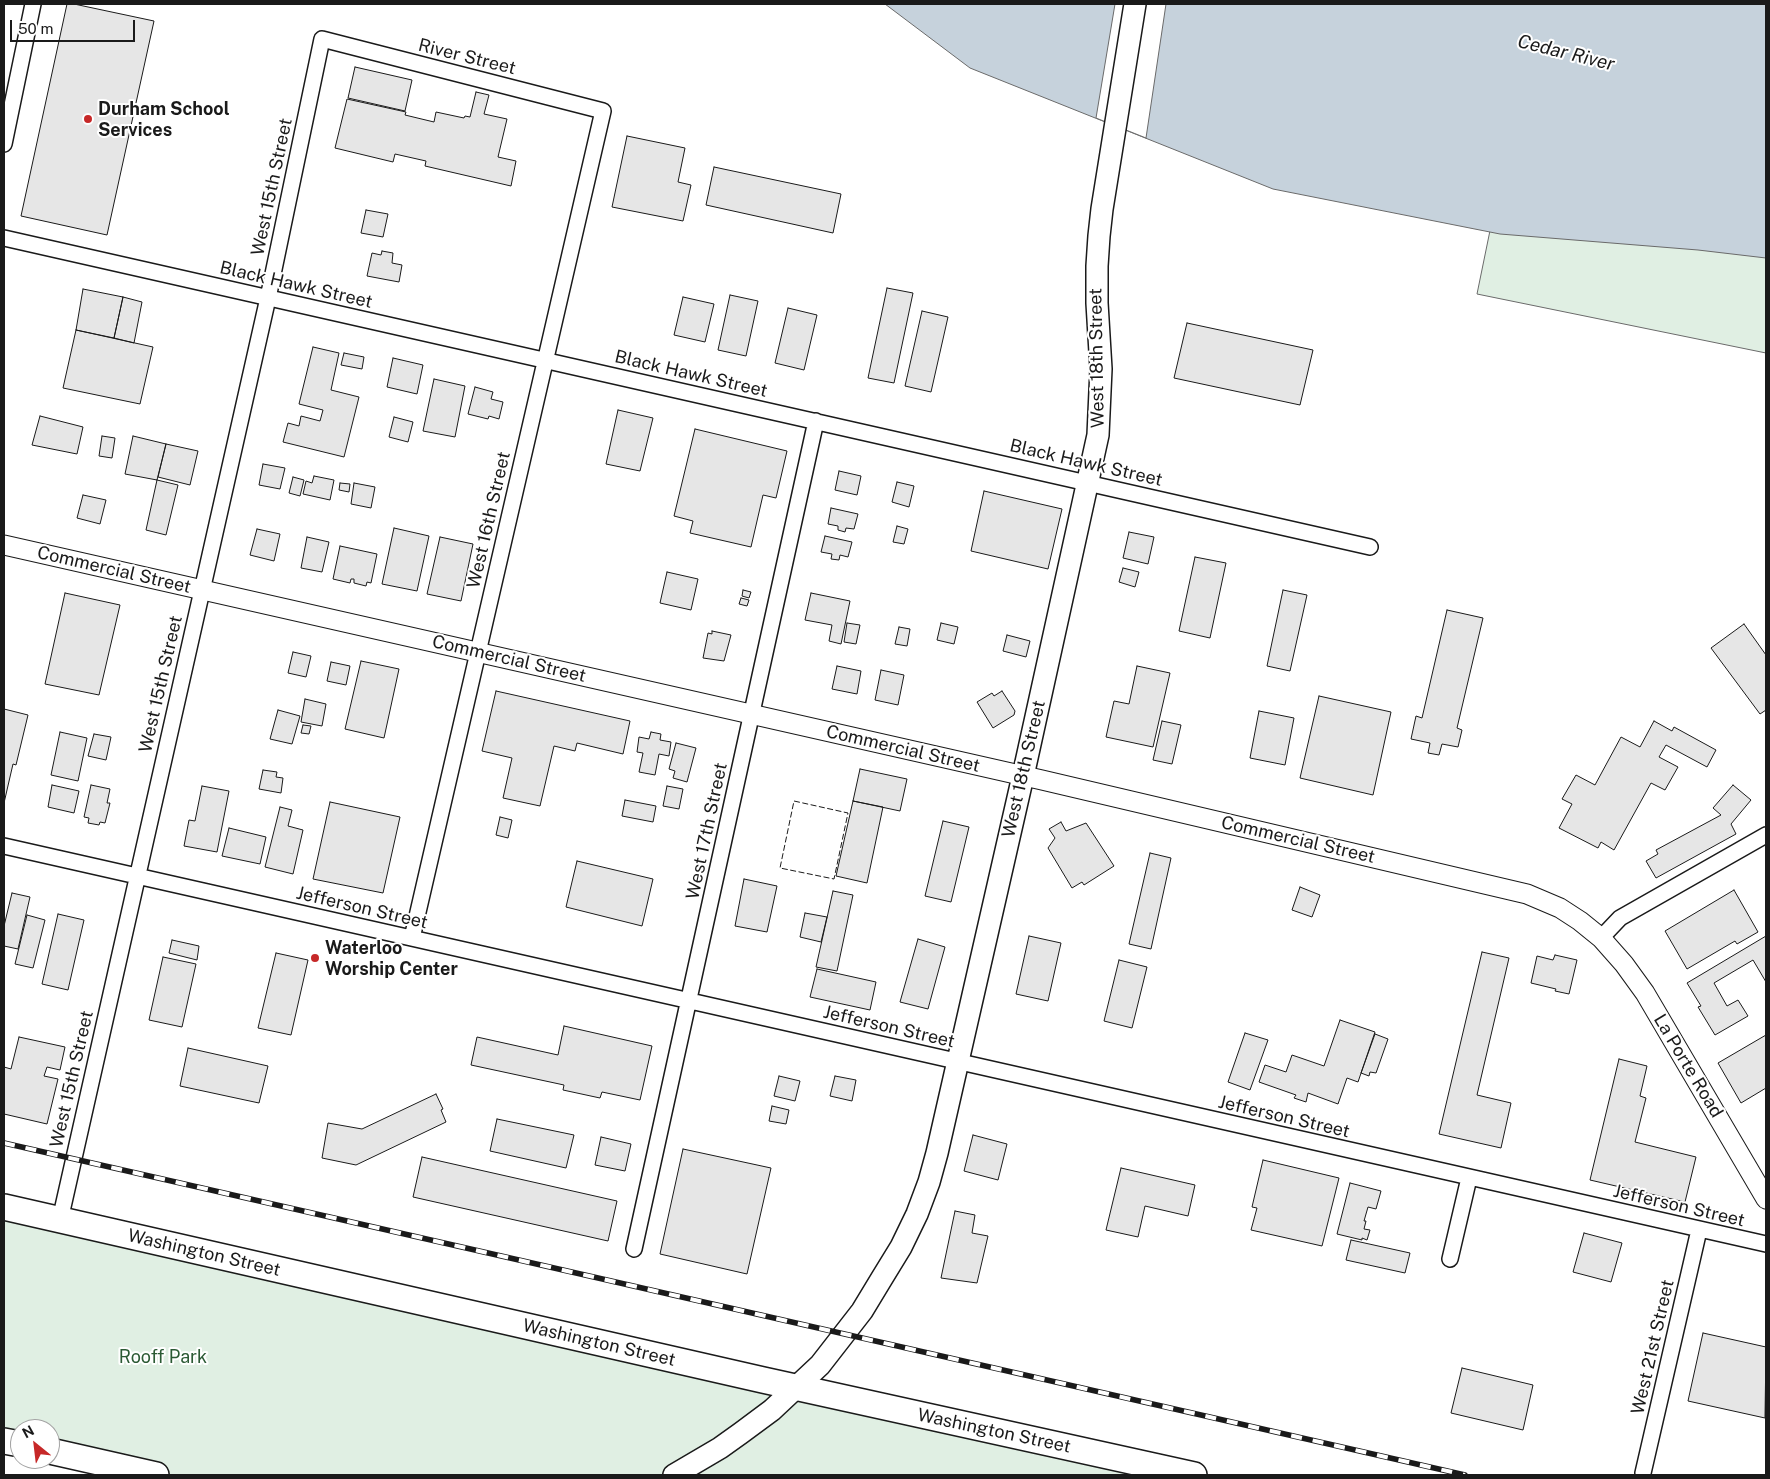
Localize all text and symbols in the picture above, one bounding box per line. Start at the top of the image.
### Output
scale bar [12,10,138,42]
text: 50 m [18,20,53,37]
water label: Cedar River [1515,30,1617,76]
street label: River Street [416,34,518,80]
place label: Durham School Services [98,98,230,140]
marker: Durham School Services [82,113,94,125]
street label: West 15th Street [247,116,297,258]
street label: Black Hawk Street [218,257,374,313]
street label: West 18th Street [1085,288,1109,428]
street label: Black Hawk Street [613,346,769,402]
street label: Black Hawk Street [1008,435,1164,491]
street label: West 16th Street [463,450,515,590]
street label: Commercial Street [35,542,193,598]
street label: West 15th Street [135,613,187,755]
street label: Commercial Street [430,631,588,687]
street label: West 18th Street [998,698,1050,840]
street label: Commercial Street [824,721,982,777]
street label: West 17th Street [682,761,732,901]
street label: Commercial Street [1219,812,1377,868]
street label: Jefferson Street [294,882,430,934]
place label: Waterloo Worship Center [325,937,458,980]
marker: Waterloo Worship Center [309,952,321,964]
street label: Jefferson Street [821,1001,957,1053]
street label: West 15th Street [46,1008,98,1150]
street label: La Porte Road [1649,1010,1727,1122]
street label: Jefferson Street [1216,1091,1352,1143]
street label: Jefferson Street [1611,1180,1747,1232]
street label: Washington Street [125,1225,283,1281]
street label: West 21st Street [1627,1277,1679,1417]
street label: Washington Street [520,1315,678,1371]
park label: Rooff Park [119,1346,207,1368]
street label: Washington Street [915,1404,1073,1458]
north arrow [10,1419,60,1469]
text: N [20,1422,37,1441]

